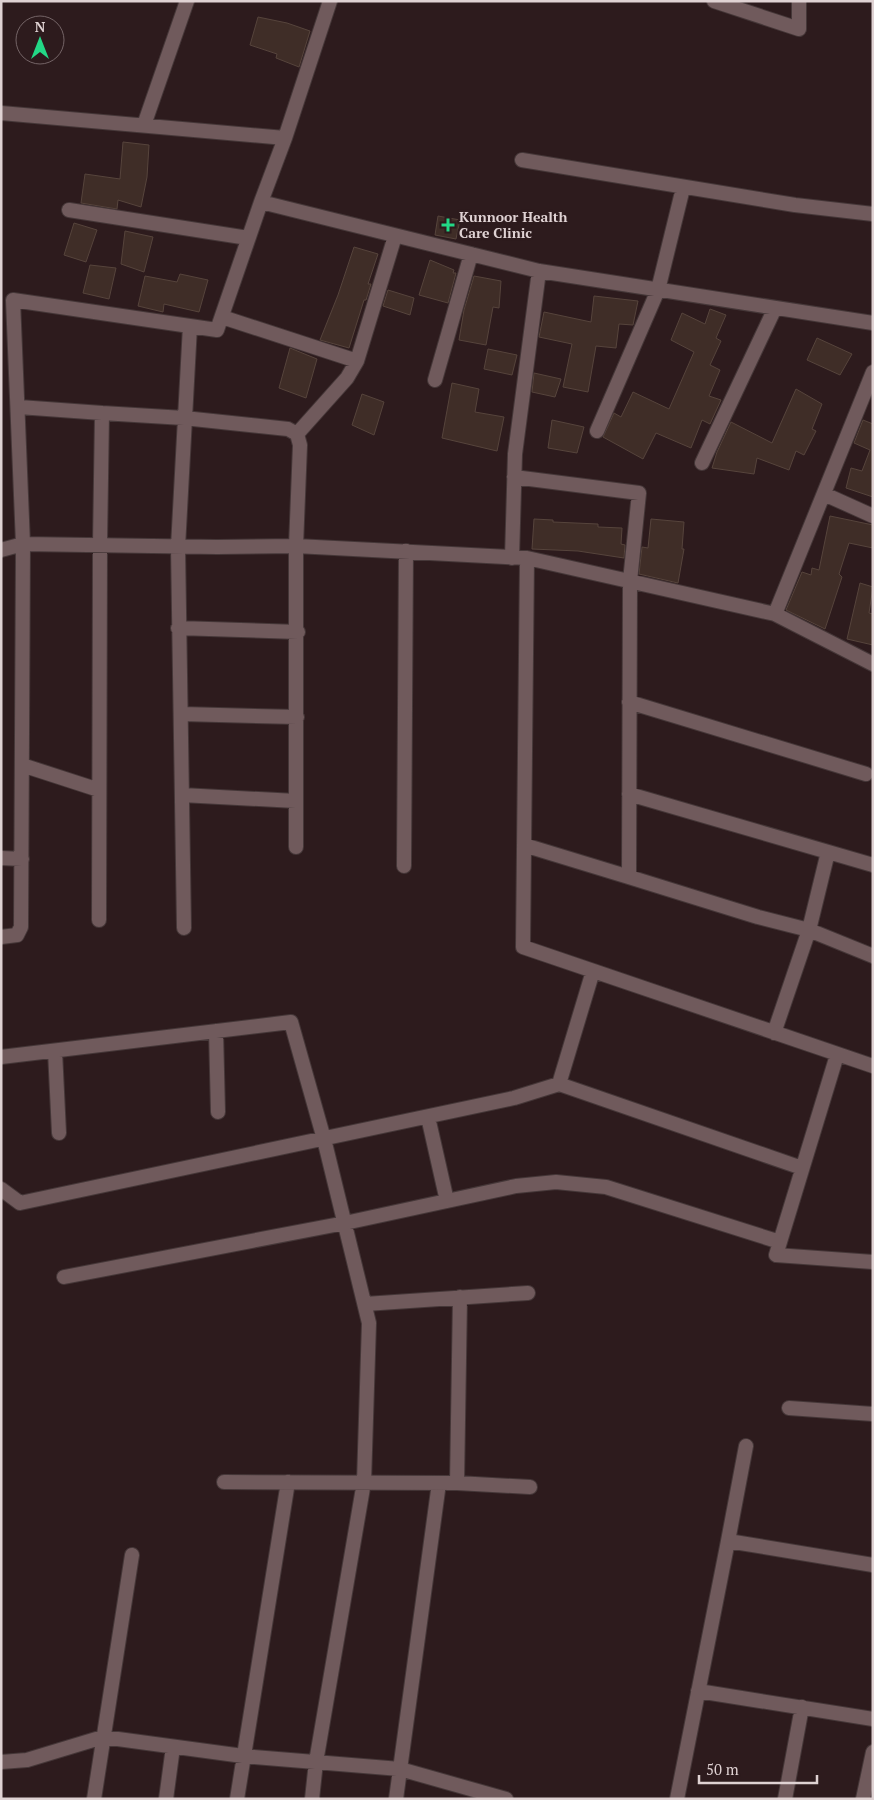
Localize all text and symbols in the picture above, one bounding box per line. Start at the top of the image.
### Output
north arrow [15,15,65,65]
text: N [35,17,46,36]
place label: Kunnoor Health Care Clinic [459,207,567,242]
marker: Kunnoor Health Care Clinic [441,218,455,232]
scale bar [699,1752,816,1784]
text: 50 m [706,1759,739,1779]

